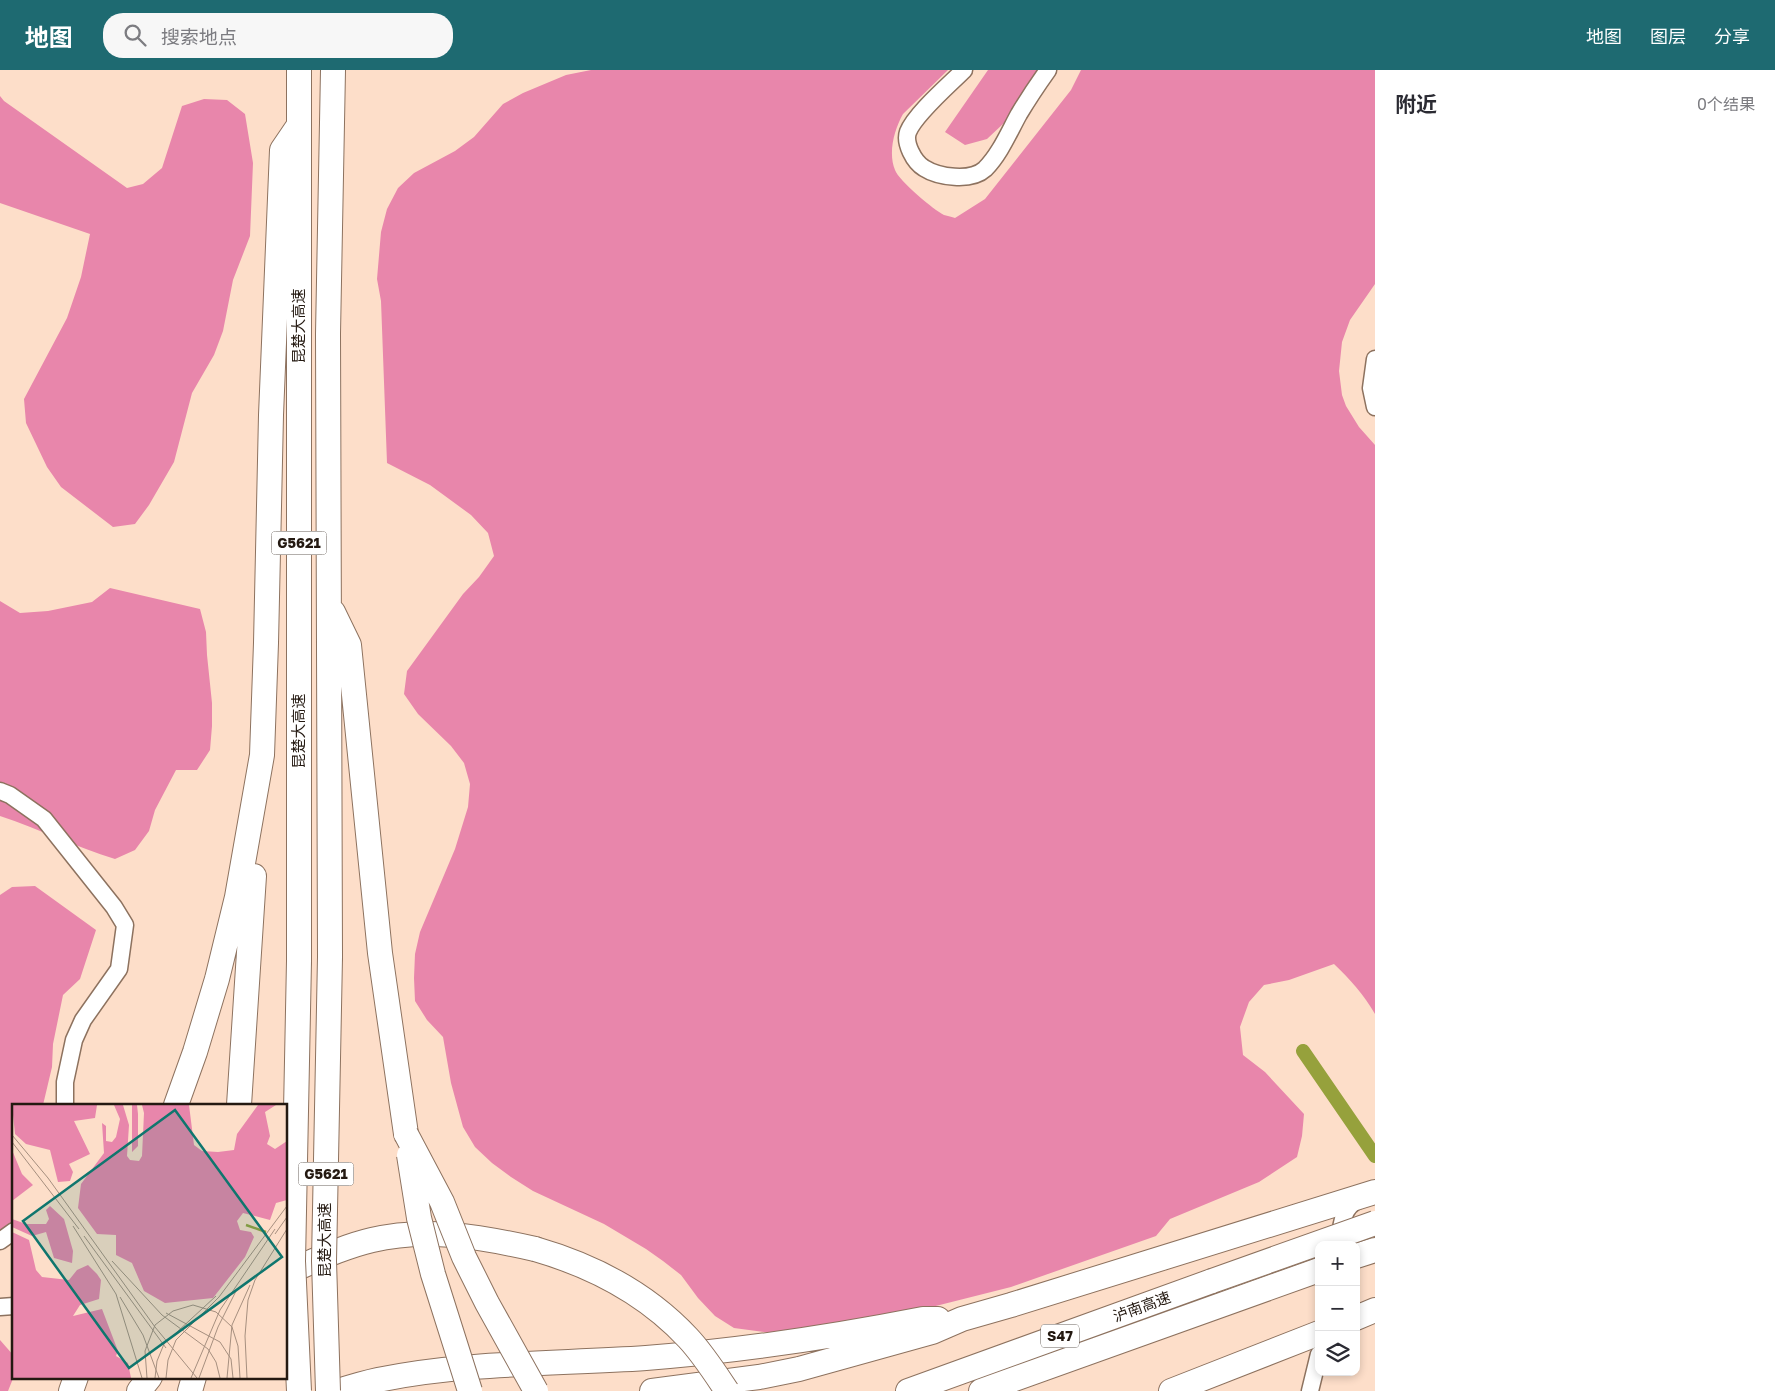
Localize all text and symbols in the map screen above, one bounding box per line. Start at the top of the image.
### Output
search box [103,13,453,58]
icon: search [121,21,149,49]
text: 地图 [25,22,73,51]
text: 搜索地点 [161,25,237,48]
text: 地图 [1586,25,1622,47]
text: 图层 [1650,25,1686,47]
text: 分享 [1714,25,1750,47]
text: 附近 [1395,91,1437,117]
text: 0个结果 [1697,94,1755,114]
street label: 昆楚大高速 [289,288,307,364]
road number: G5621 [272,532,326,554]
street label: 昆楚大高速 [289,693,307,769]
inset map [12,1104,288,1378]
road number: G5621 [298,1162,354,1186]
street label: 昆楚大高速 [315,1202,333,1278]
map controls [1315,1241,1360,1376]
button: + [1315,1241,1360,1286]
button: − [1315,1286,1360,1331]
street label: 泸南高速 [1110,1287,1173,1325]
road number: S47 [1041,1324,1079,1348]
button: layers [1315,1331,1360,1376]

